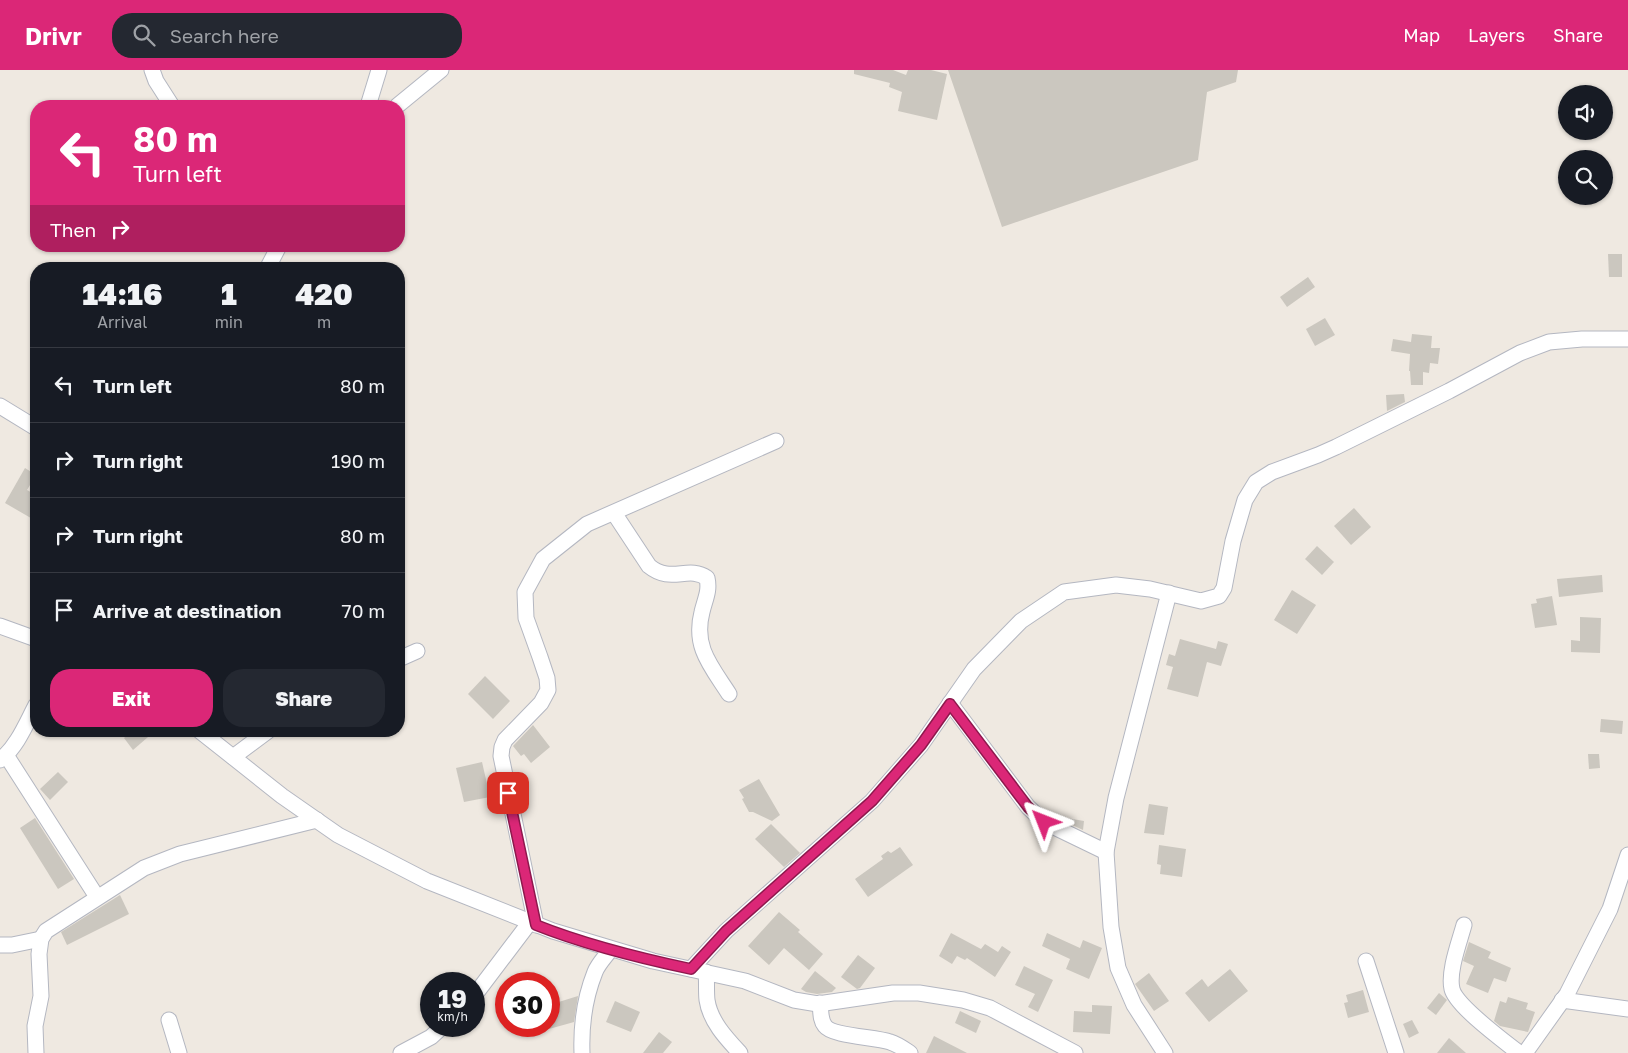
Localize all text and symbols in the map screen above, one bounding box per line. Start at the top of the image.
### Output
search box [112,13,462,58]
text: Drivr [25,21,82,50]
icon: search [130,21,158,49]
text: Search here [170,24,279,47]
text: Map [1403,24,1440,46]
text: Layers [1468,24,1525,46]
text: Share [1553,24,1603,46]
map controls [1558,85,1613,205]
button: sound [1558,85,1613,140]
text: 80 m [133,118,218,160]
icon: left [50,120,115,185]
button: search [1558,150,1613,205]
text: Turn left [133,160,222,187]
icon: right [106,215,134,243]
text: Then [50,218,96,241]
text: 14:16 [82,276,162,312]
text: 1 [221,276,237,312]
text: 420 [295,276,353,312]
text: Arrival [97,312,147,332]
text: min [215,312,243,332]
text: m [317,312,331,332]
icon: left [50,371,78,399]
text: Turn left [93,374,172,397]
text: 80 m [340,374,385,397]
icon: right [50,446,78,474]
text: Turn right [93,449,183,472]
text: 190 m [331,449,385,472]
icon: right [50,521,78,549]
text: Turn right [93,524,183,547]
text: 80 m [340,524,385,547]
icon: arrive [50,596,78,624]
text: Arrive at destination [93,599,281,622]
text: 70 m [342,599,385,622]
button: Exit [50,669,213,727]
button: Share [223,669,385,727]
pin [487,772,529,814]
icon: arrive [494,779,522,807]
position arrow [1017,795,1069,847]
speed limit sign: 30 [495,972,560,1037]
text: 19 [438,983,467,1014]
text: km/h [437,1009,468,1024]

